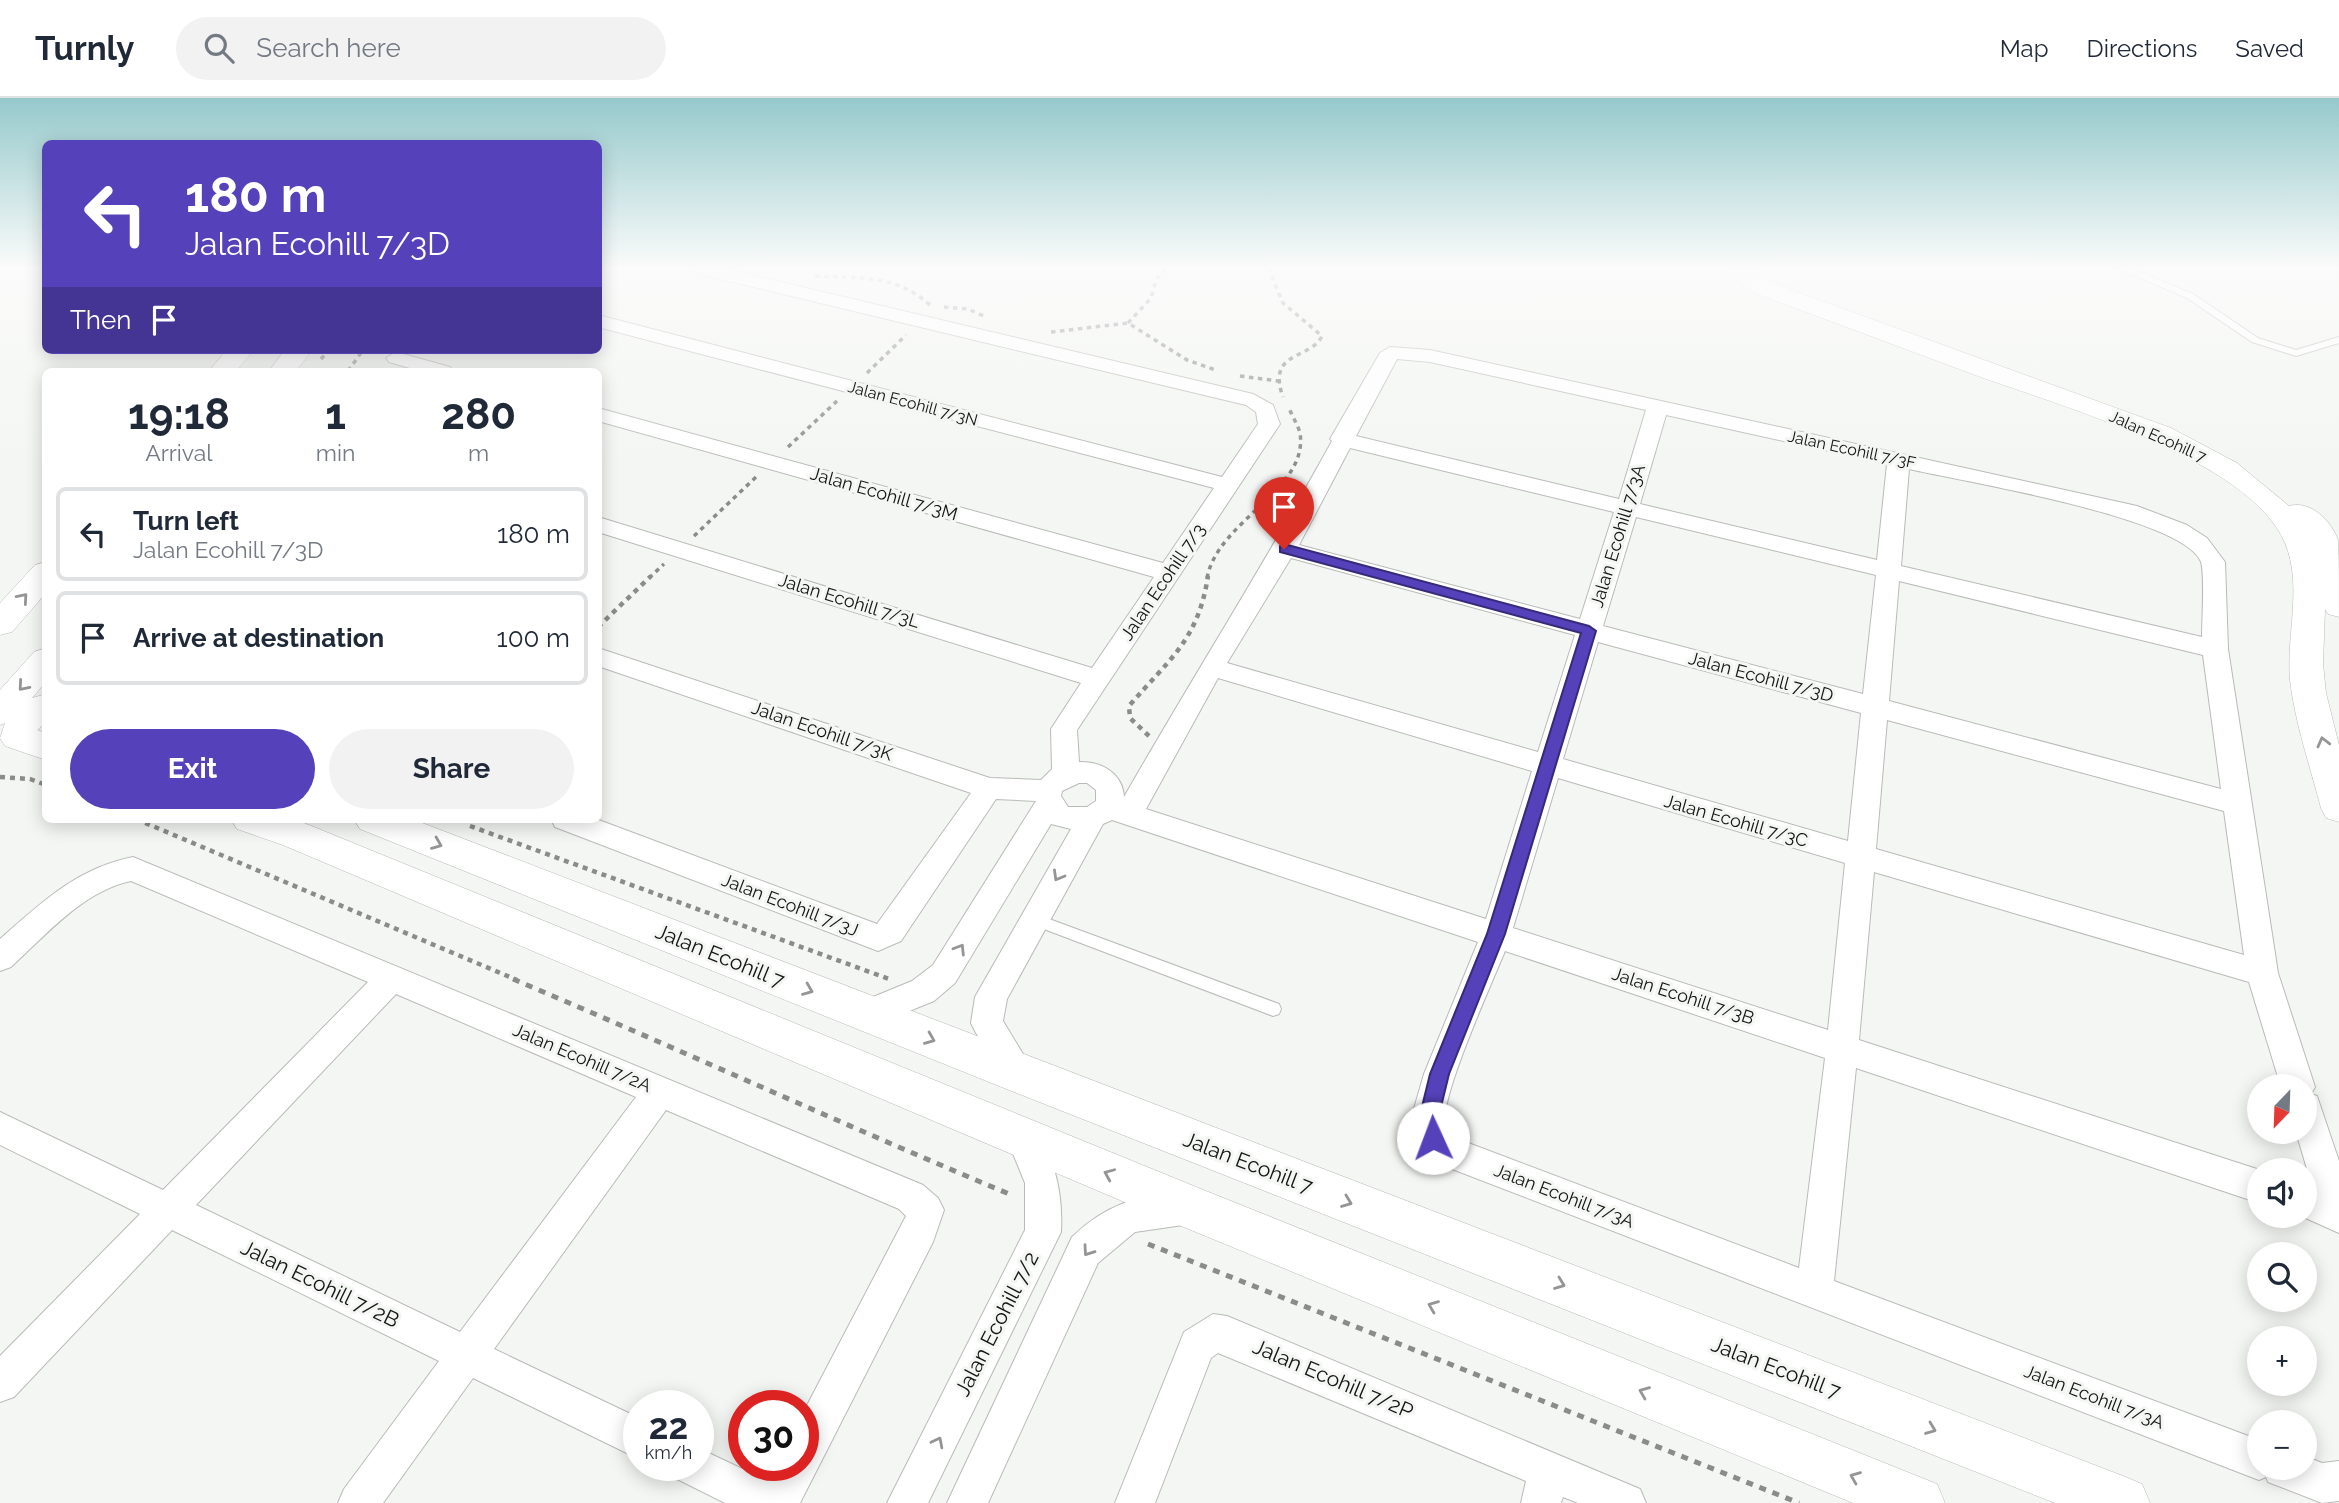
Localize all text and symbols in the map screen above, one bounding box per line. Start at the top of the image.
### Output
search box [176,17,666,80]
text: Turnly [35,29,134,68]
icon: search [200,29,238,67]
text: Search here [256,33,401,63]
text: Map [2000,34,2049,63]
text: Directions [2087,34,2197,63]
text: Saved [2235,34,2304,63]
text: 180 m [185,166,326,223]
icon: left [70,168,161,259]
text: Jalan Ecohill 7/3D [185,225,450,262]
icon: arrive [145,301,183,339]
text: Then [70,305,131,335]
street label: Jalan Ecohill 7/3N [846,377,980,430]
text: 19:18 [128,390,230,439]
text: 1 [325,390,346,439]
text: 280 [441,390,516,439]
street label: Jalan Ecohill 7 [2106,407,2210,466]
street label: Jalan Ecohill 7/3F [1786,427,1918,472]
text: Arrival [145,439,213,466]
text: min [316,439,355,466]
text: m [468,439,489,466]
street label: Jalan Ecohill 7/3M [808,462,960,525]
street label: Jalan Ecohill 7/3A [1586,462,1649,610]
pin [1254,477,1314,549]
icon: arrive [1265,488,1303,526]
text: Turn left [133,506,239,536]
icon: left [74,515,112,553]
text: 180 m [497,519,570,549]
street label: Jalan Ecohill 7/3 [1116,519,1209,644]
text: Jalan Ecohill 7/3D [133,536,323,563]
street label: Jalan Ecohill 7/3L [776,569,923,632]
one-way arrow [15,593,27,606]
icon: arrive [74,619,112,657]
text: Arrive at destination [133,623,384,653]
text: 100 m [497,623,570,653]
street label: Jalan Ecohill 7/3D [1686,647,1836,706]
one-way arrow [19,678,31,691]
street label: Jalan Ecohill 7/3K [749,697,896,765]
button: Exit [70,729,315,809]
button: Share [329,729,574,809]
one-way arrow [2317,736,2331,748]
street label: Jalan Ecohill 7/3C [1662,790,1810,851]
one-way arrow [430,836,442,850]
street label: Jalan Ecohill 7/3J [719,869,862,940]
one-way arrow [1053,869,1066,882]
street label: Jalan Ecohill 7 [652,918,789,993]
one-way arrow [951,943,964,956]
street label: Jalan Ecohill 7/3B [1609,963,1757,1028]
one-way arrow [801,982,813,996]
street label: Jalan Ecohill 7/2A [510,1019,654,1096]
one-way arrow [924,1030,936,1044]
north arrow [2247,1074,2317,1144]
map controls [2247,1074,2317,1480]
position arrow [1396,1101,1470,1175]
street label: Jalan Ecohill 7 [1180,1126,1317,1199]
button: sound [2247,1158,2317,1228]
street label: Jalan Ecohill 7/3A [1491,1159,1637,1232]
one-way arrow [1104,1168,1116,1182]
one-way arrow [1341,1193,1353,1207]
street label: Jalan Ecohill 7/2B [237,1234,403,1333]
button: search [2247,1242,2317,1312]
one-way arrow [1084,1243,1096,1256]
street label: Jalan Ecohill 7/2 [949,1247,1044,1400]
one-way arrow [1553,1276,1565,1290]
one-way arrow [1428,1301,1440,1315]
button: + [2247,1326,2317,1396]
street label: Jalan Ecohill 7 [1708,1331,1845,1404]
street label: Jalan Ecohill 7/2P [1249,1333,1417,1424]
street label: Jalan Ecohill 7/3A [2021,1360,2167,1433]
one-way arrow [1639,1386,1651,1400]
speed limit sign: 30 [728,1390,819,1481]
text: 22 [649,1406,688,1447]
button: − [2247,1410,2317,1480]
one-way arrow [1925,1420,1937,1434]
one-way arrow [929,1437,943,1449]
text: km/h [645,1442,692,1463]
one-way arrow [1849,1472,1861,1486]

